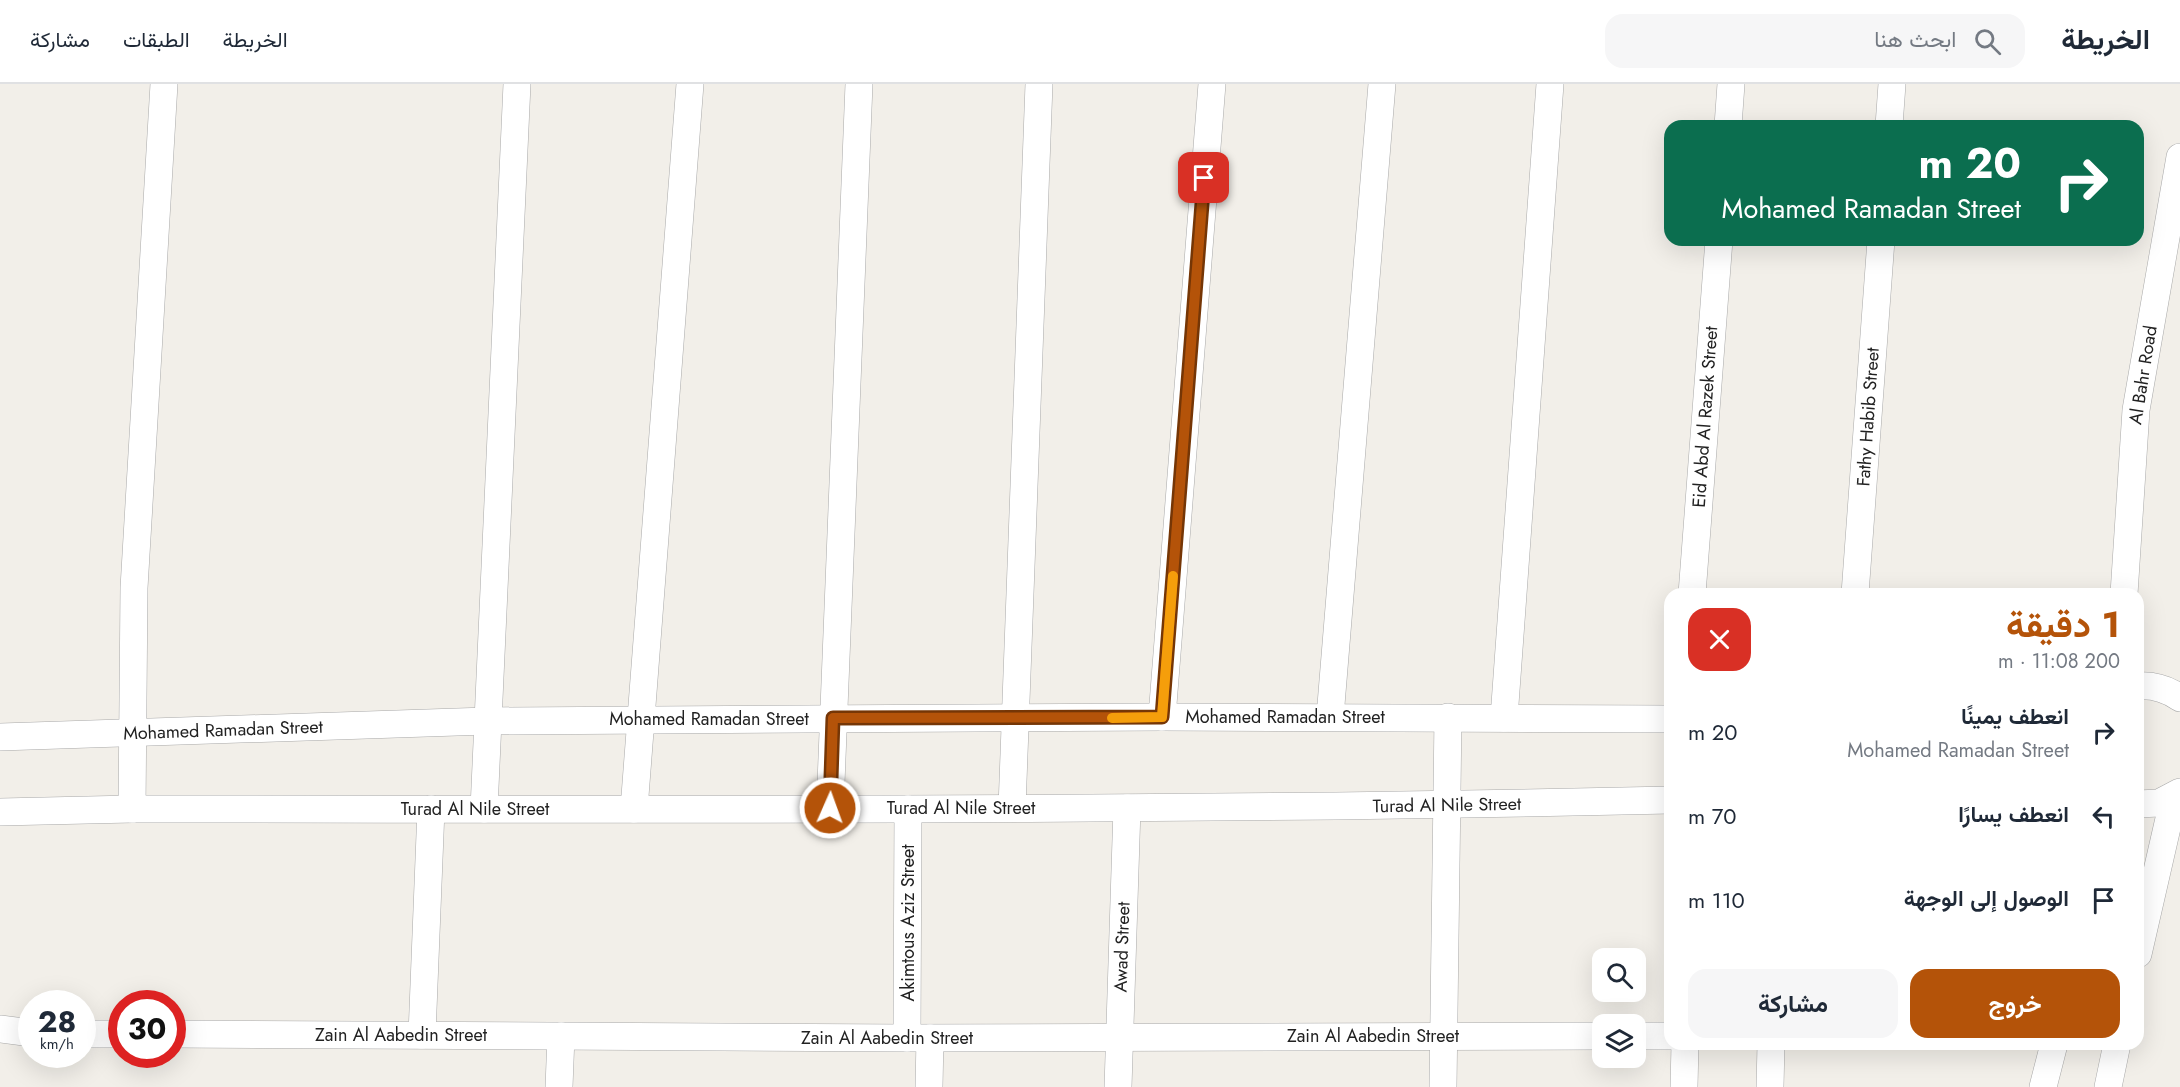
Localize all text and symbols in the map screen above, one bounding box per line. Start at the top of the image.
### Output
search box [1605,14,2025,68]
text: الخريطة [2061,19,2150,60]
text: ابحث هنا [1874,23,1956,55]
text: مشاركة [30,25,90,55]
text: الطبقات [123,25,190,55]
text: الخريطة [223,25,288,55]
icon: search [1971,25,2004,58]
text: 20 m [1919,133,2021,194]
icon: right [2042,144,2120,222]
pin [1178,152,1229,203]
icon: arrive [1187,161,1220,194]
text: Mohamed Ramadan Street [1722,189,2021,228]
street label: Al Bahr Road [2122,324,2164,426]
street label: Eid Abd Al Razek Street [1686,325,1724,509]
street label: Fathy Habib Street [1850,346,1886,487]
text: 1 دقيقة [2006,598,2120,650]
button: close [1688,608,1751,671]
text: 200 m · 11:08 [1998,647,2120,676]
text: انعطف يمينًا [1961,700,2069,732]
street label: Mohamed Ramadan Street [1185,704,1385,730]
street label: Mohamed Ramadan Street [609,706,809,732]
street label: Mohamed Ramadan Street [123,714,324,746]
text: 20 m [1688,716,1738,748]
icon: right [2087,716,2120,749]
text: Mohamed Ramadan Street [1847,736,2069,765]
position arrow [798,776,862,840]
street label: Turad Al Nile Street [1372,791,1522,819]
street label: Turad Al Nile Street [887,795,1036,821]
street label: Turad Al Nile Street [401,796,550,822]
text: انعطف يسارًا [1958,798,2069,830]
text: 70 m [1688,800,1737,832]
icon: left [2087,800,2120,833]
street label: Akimtous Aziz Street [895,844,921,1002]
text: الوصول إلى الوجهة [1904,882,2069,914]
text: 110 m [1688,884,1745,916]
icon: arrive [2087,884,2120,917]
street label: Awad Street [1107,901,1137,993]
map controls [1592,948,1646,1068]
button: search [1592,948,1646,1002]
button: مشاركة [1688,969,1898,1038]
button: خروج [1910,969,2120,1038]
speed limit sign: 30 [108,990,186,1068]
text: 28 [38,1000,76,1043]
button: layers [1592,1014,1646,1068]
street label: Zain Al Aabedin Street [315,1022,488,1048]
street label: Zain Al Aabedin Street [1287,1023,1460,1049]
street label: Zain Al Aabedin Street [801,1025,974,1051]
text: km/h [40,1033,74,1055]

